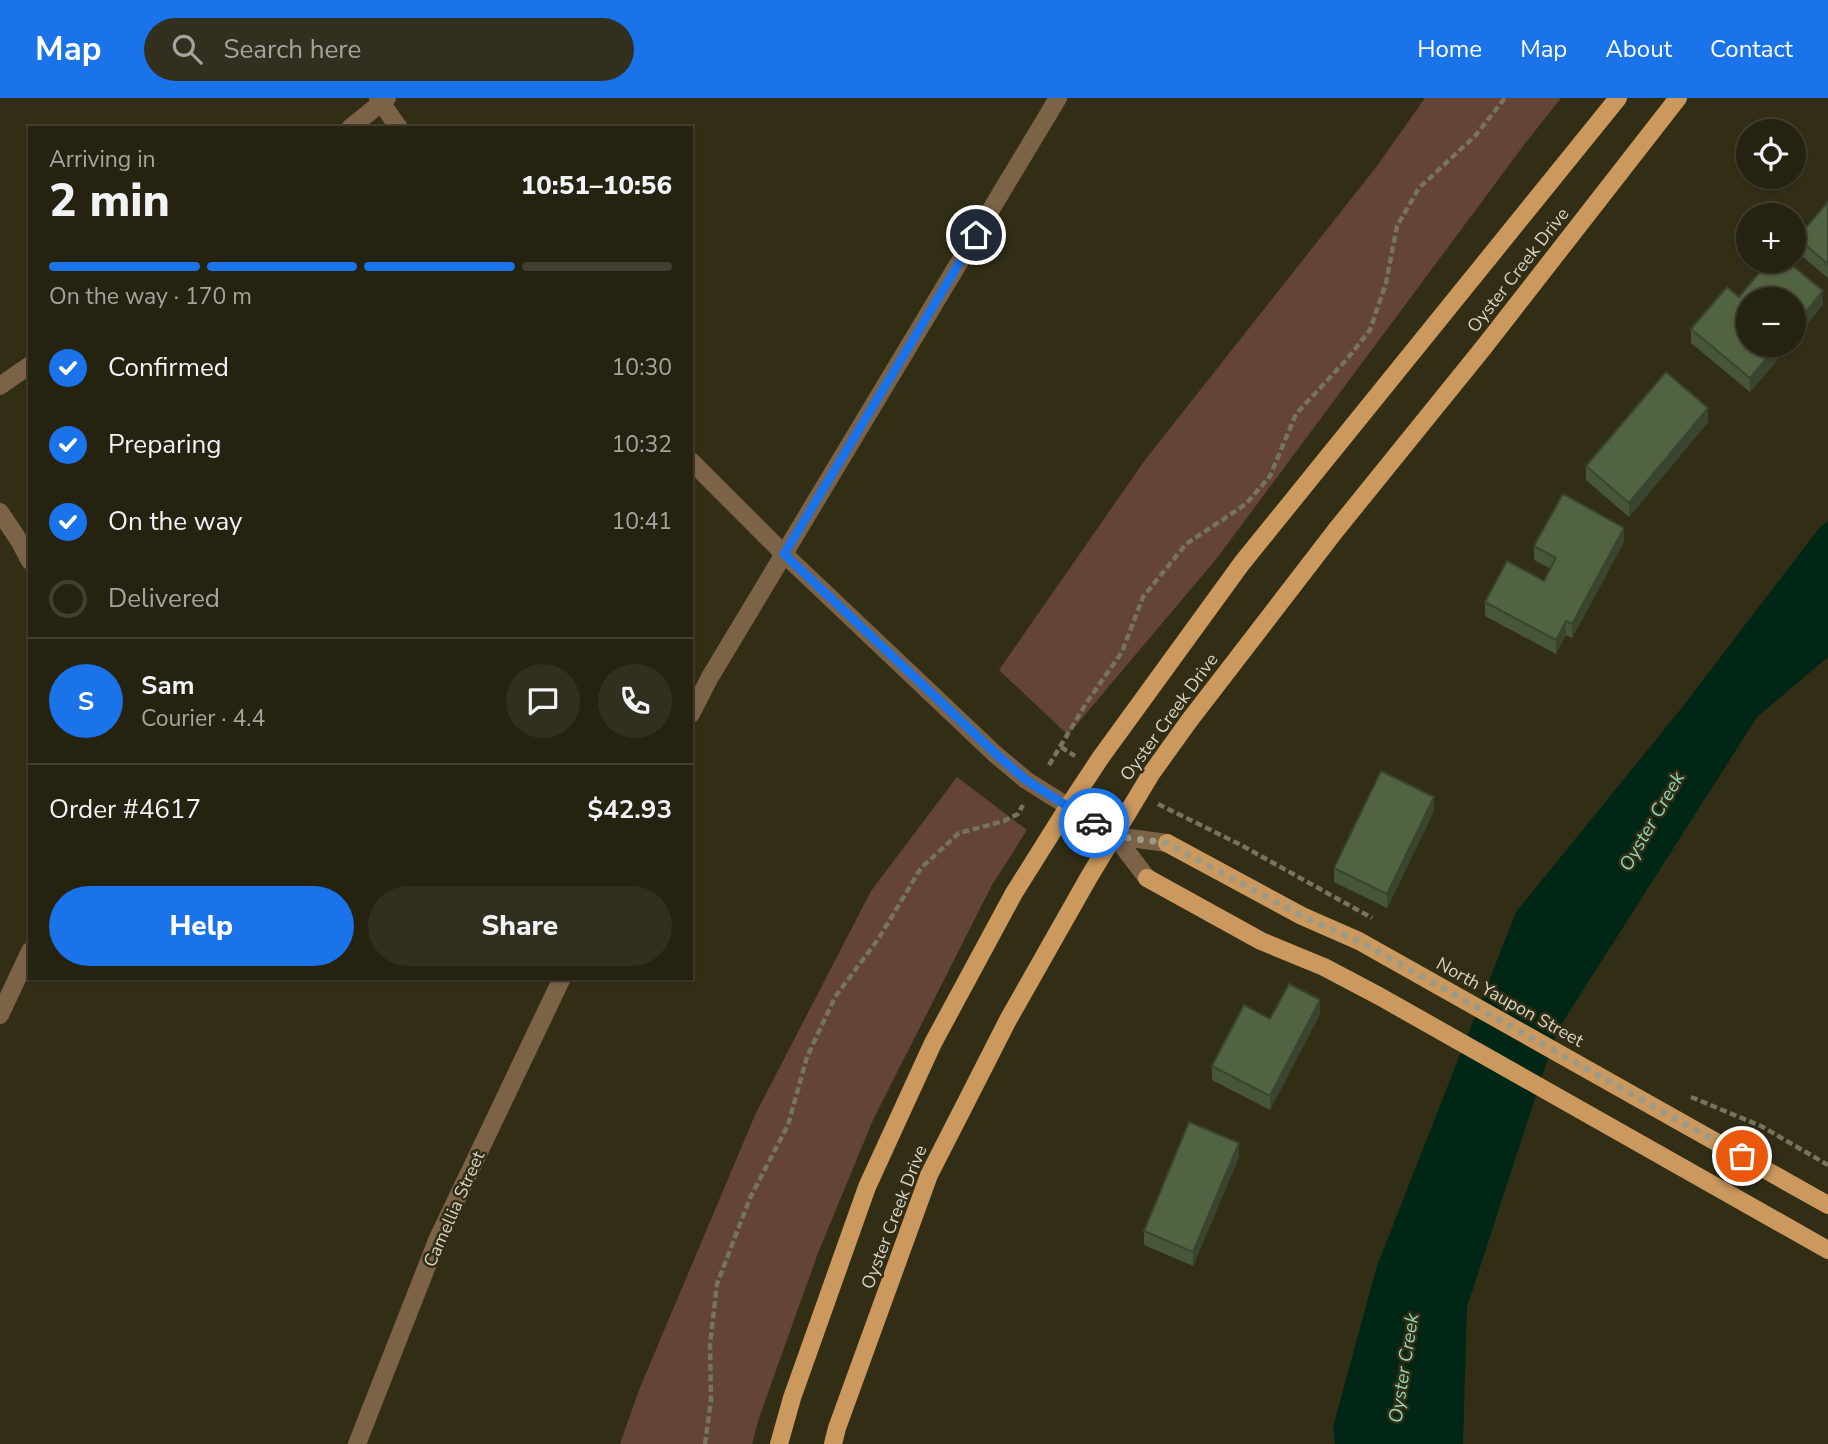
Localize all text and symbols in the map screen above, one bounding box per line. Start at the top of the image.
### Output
search box [144,18,634,81]
text: Map [35,27,102,72]
icon: search [168,30,206,68]
text: Search here [224,32,361,67]
text: Home [1417,33,1482,65]
text: Map [1520,33,1567,65]
text: About [1605,33,1672,65]
text: Contact [1710,33,1793,65]
map controls [1736,119,1806,357]
button: locate [1736,119,1806,189]
text: Arriving in [49,144,156,175]
text: 10:51–10:56 [521,168,672,203]
text: 2 min [49,169,170,232]
street label: Oyster Creek Drive [1462,203,1574,337]
button: + [1736,203,1806,273]
pin [946,205,1006,265]
icon: home [957,216,995,254]
text: On the way · 170 m [49,281,252,312]
button: − [1736,287,1806,357]
icon: check [49,349,87,387]
text: Confirmed [108,350,229,385]
text: 10:30 [612,352,672,383]
icon: check [49,426,87,464]
text: Preparing [108,427,221,462]
text: 10:32 [612,429,672,460]
icon: check [49,503,87,541]
text: On the way [108,504,242,539]
text: 10:41 [612,506,672,537]
text: Delivered [108,581,220,616]
street label: Oyster Creek Drive [1115,648,1223,786]
button: chat [506,664,580,738]
button: phone [598,664,672,738]
text: Sam [141,668,194,703]
text: S [78,684,94,719]
text: Courier · 4.4 [141,703,265,734]
water label: Oyster Creek [1613,767,1691,876]
courier [1059,788,1129,858]
text: Order #4617 [49,792,201,827]
text: $42.93 [588,792,672,827]
icon: car [1075,804,1113,842]
button: Help [49,886,354,966]
button: Share [368,886,672,966]
street label: North Yaupon Street [1432,952,1589,1053]
pin [1712,1126,1772,1186]
icon: bag [1723,1137,1761,1175]
street label: Oyster Creek Drive [856,1142,932,1292]
street label: Camellia Street [418,1147,491,1271]
water label: Oyster Creek [1382,1311,1426,1425]

